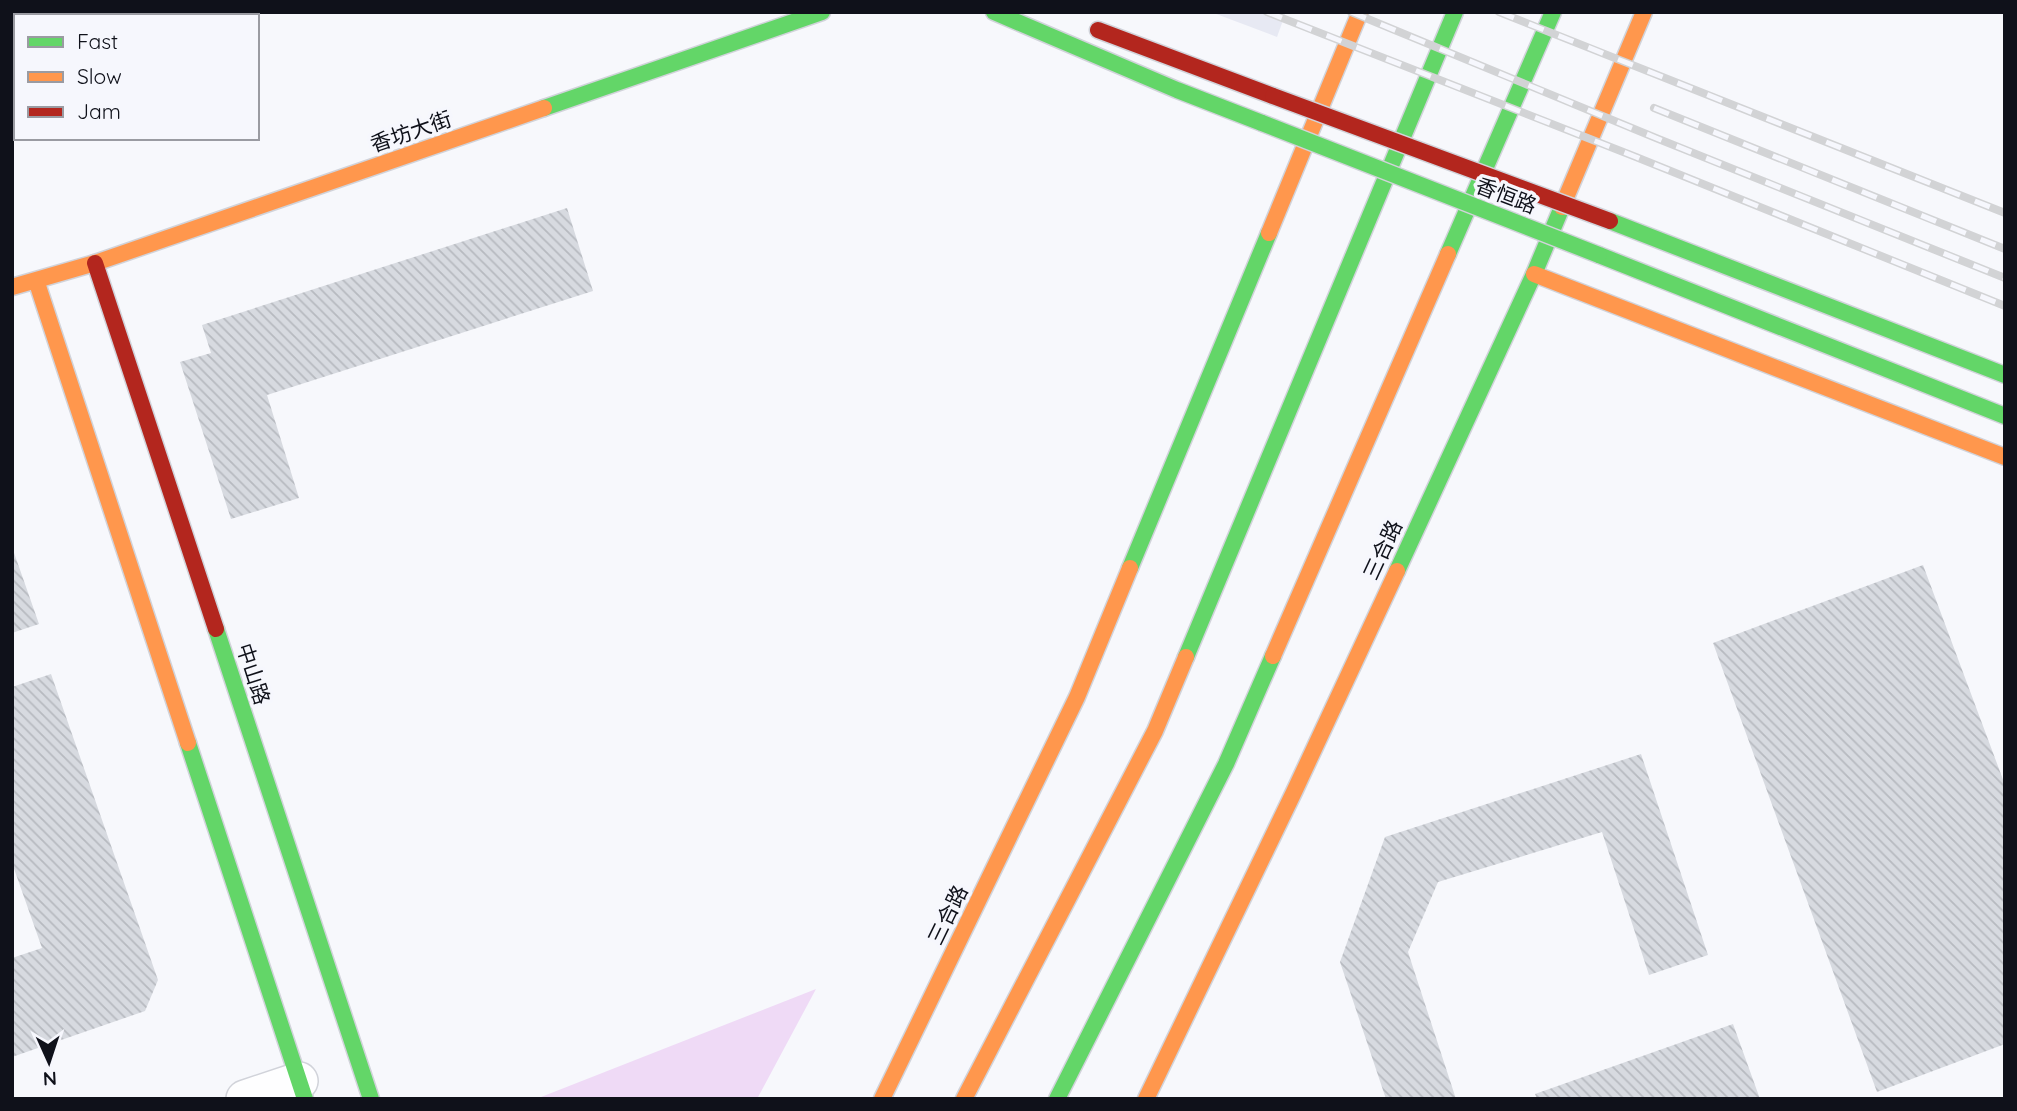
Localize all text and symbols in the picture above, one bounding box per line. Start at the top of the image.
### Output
legend [14,14,259,140]
text: Fast [77,28,118,54]
text: Slow [77,63,122,89]
text: Jam [77,98,121,124]
street label: 香坊大街 [367,105,455,157]
street label: 香恒路 [1472,172,1540,218]
street label: 三合路 [1357,516,1407,584]
street label: 中山路 [232,640,276,708]
street label: 三合路 [922,881,973,949]
north arrow [14,1027,84,1097]
text: N [42,1067,57,1091]

